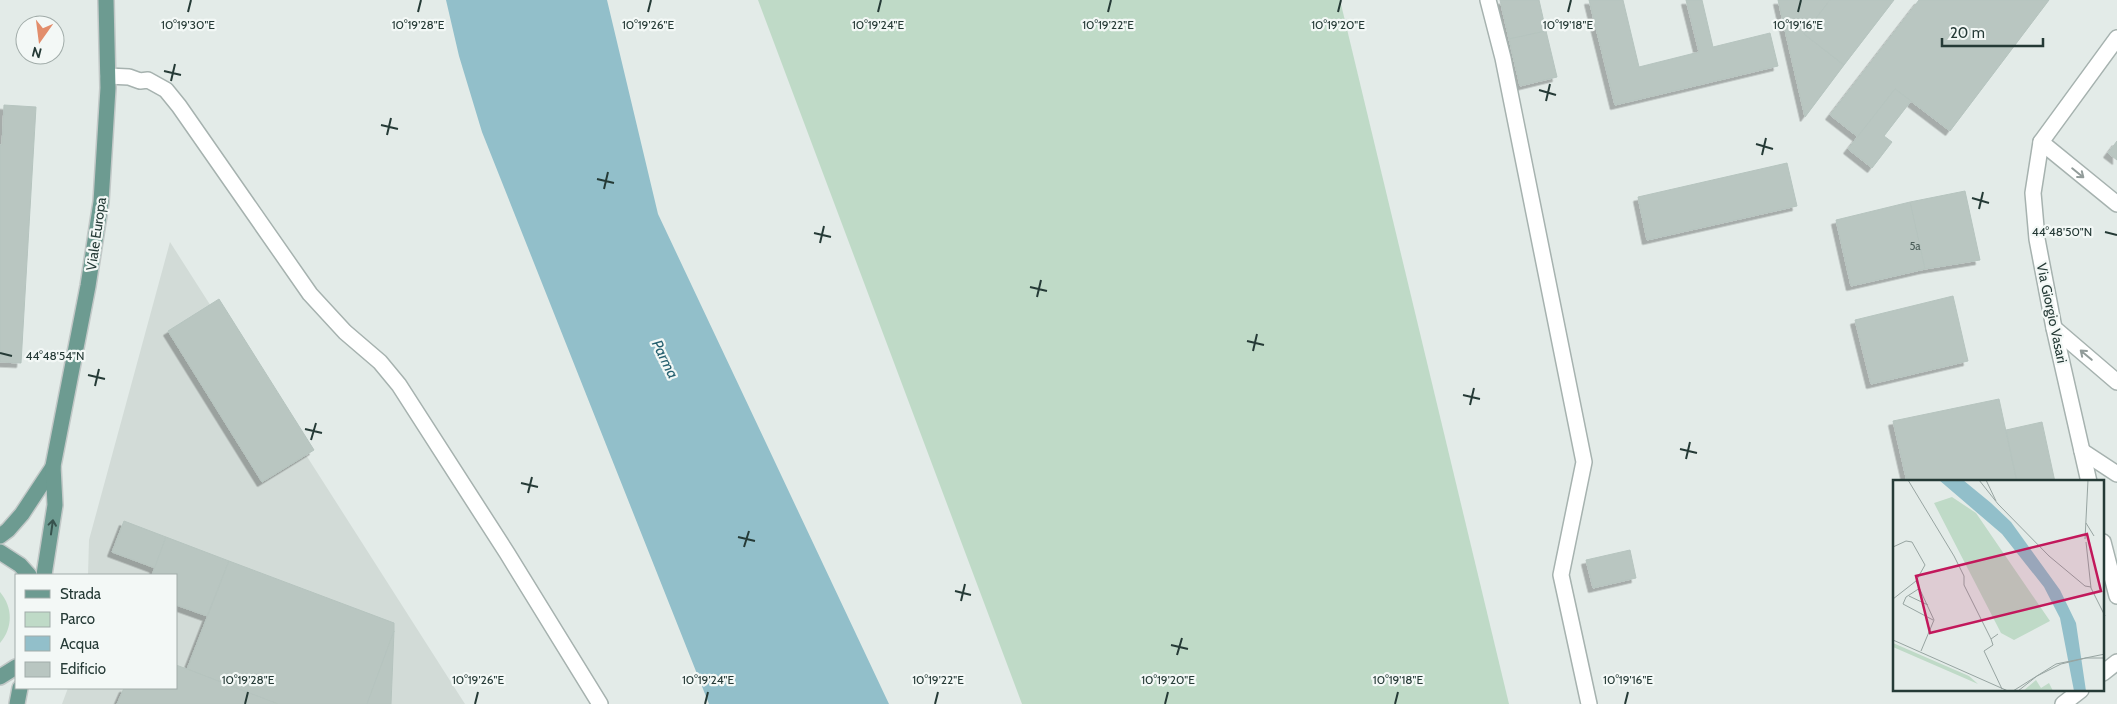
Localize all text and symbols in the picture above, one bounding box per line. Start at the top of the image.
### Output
north arrow [15,15,65,65]
scale bar [1942,15,2043,47]
text: 10°19'30"E [161,17,215,32]
text: 10°19'28"E [392,17,445,32]
text: 10°19'26"E [622,17,674,32]
text: 10°19'24"E [852,17,904,32]
text: 10°19'22"E [1082,17,1134,32]
text: 10°19'20"E [1311,17,1365,32]
text: 10°19'18"E [1543,17,1593,32]
text: 10°19'16"E [1773,17,1823,32]
text: 20 m [1950,24,1985,42]
text: N [30,43,44,63]
one-way arrow [2072,167,2085,178]
street label: Viale Europa [82,196,110,272]
text: 44°48'50"N [2032,224,2092,239]
house number: 5a [1909,239,1921,253]
street label: Via Giorgio Vasari [2033,261,2071,365]
water label: Parma [648,337,682,381]
text: 44°48'54"N [26,348,84,363]
one-way arrow [2079,349,2092,361]
inset map [1893,480,2104,692]
one-way arrow [47,519,57,535]
legend [15,574,178,689]
text: Strada [60,585,102,603]
text: Parco [60,610,95,628]
text: Acqua [60,635,100,653]
text: Edificio [60,660,106,678]
text: 10°19'28"E [222,672,275,687]
text: 10°19'26"E [452,672,504,687]
text: 10°19'24"E [682,672,734,687]
text: 10°19'22"E [912,672,964,687]
text: 10°19'20"E [1141,672,1195,687]
text: 10°19'18"E [1373,672,1423,687]
text: 10°19'16"E [1603,672,1653,687]

